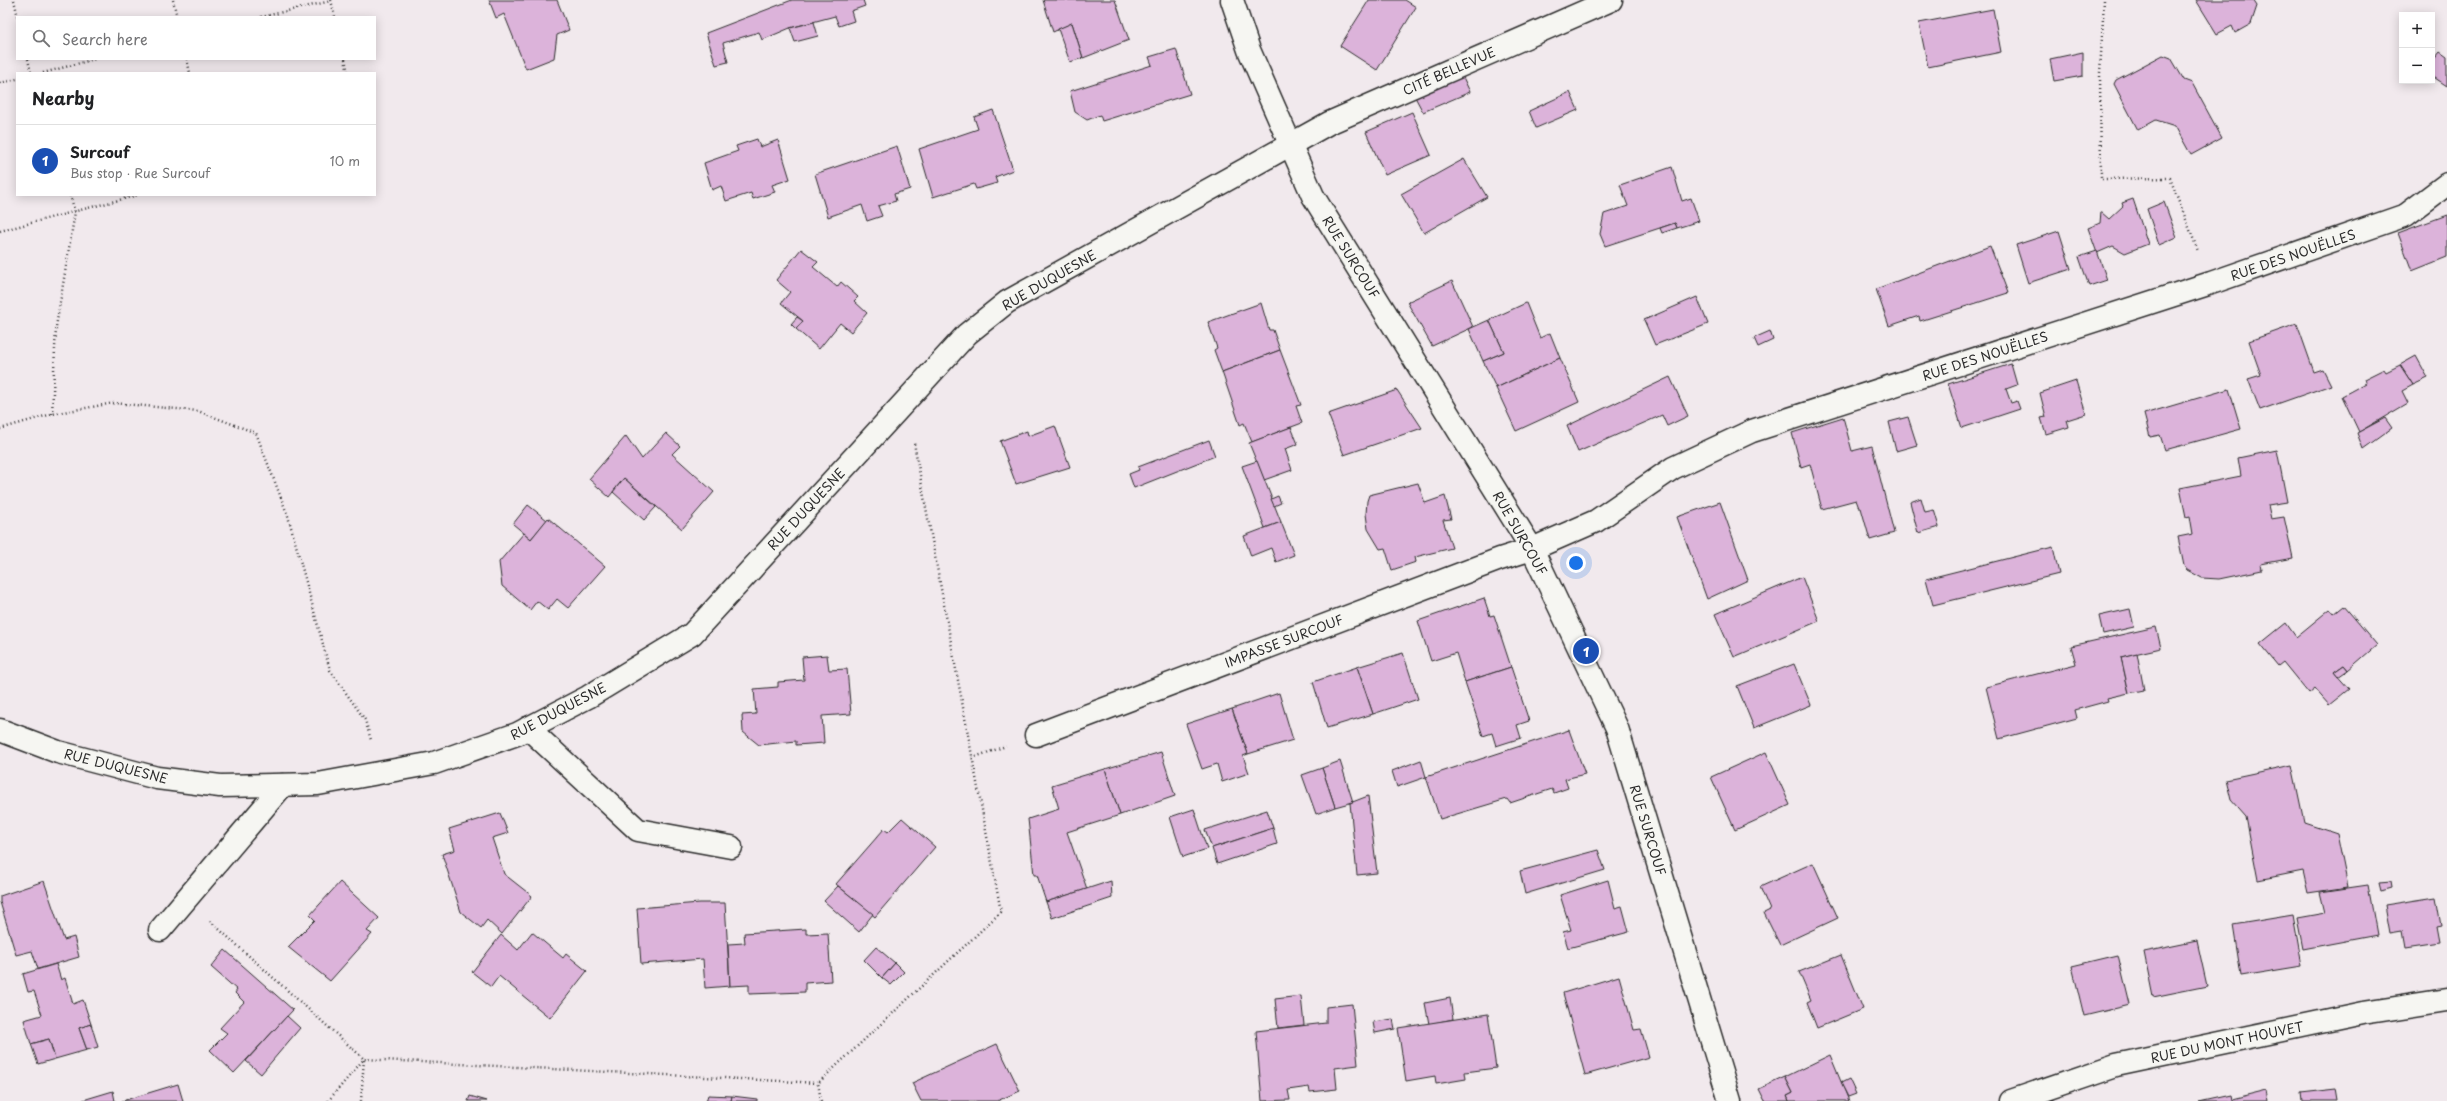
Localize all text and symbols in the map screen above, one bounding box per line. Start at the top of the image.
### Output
map controls [2399,12,2435,84]
button: + [2399,12,2435,48]
search box [16,16,376,60]
icon: search [30,27,52,49]
text: Search here [62,27,148,50]
street label: CITÉ BELLEVUE [1399,42,1498,99]
button: − [2399,48,2435,84]
text: Nearby [32,85,94,111]
text: Surcouf [70,140,130,163]
text: 1 [42,151,48,170]
text: 10 m [330,151,360,170]
text: Bus stop · Rue Surcouf [70,163,210,182]
street label: RUE SURCOUF [1318,212,1385,302]
street label: RUE DES NOUËLLES [2228,224,2358,285]
street label: RUE DUQUESNE [998,245,1100,314]
street label: RUE DES NOUËLLES [1920,326,2050,385]
street label: RUE DUQUESNE [762,463,849,554]
street label: RUE SURCOUF [1489,487,1552,579]
your location [1566,553,1586,573]
street label: IMPASSE SURCOUF [1222,609,1346,672]
pin: 1 [1573,636,1599,666]
street label: RUE DUQUESNE [506,677,609,744]
street label: RUE DUQUESNE [62,743,170,788]
street label: RUE SURCOUF [1626,782,1671,878]
street label: RUE DU MONT HOUVET [2149,1016,2305,1067]

